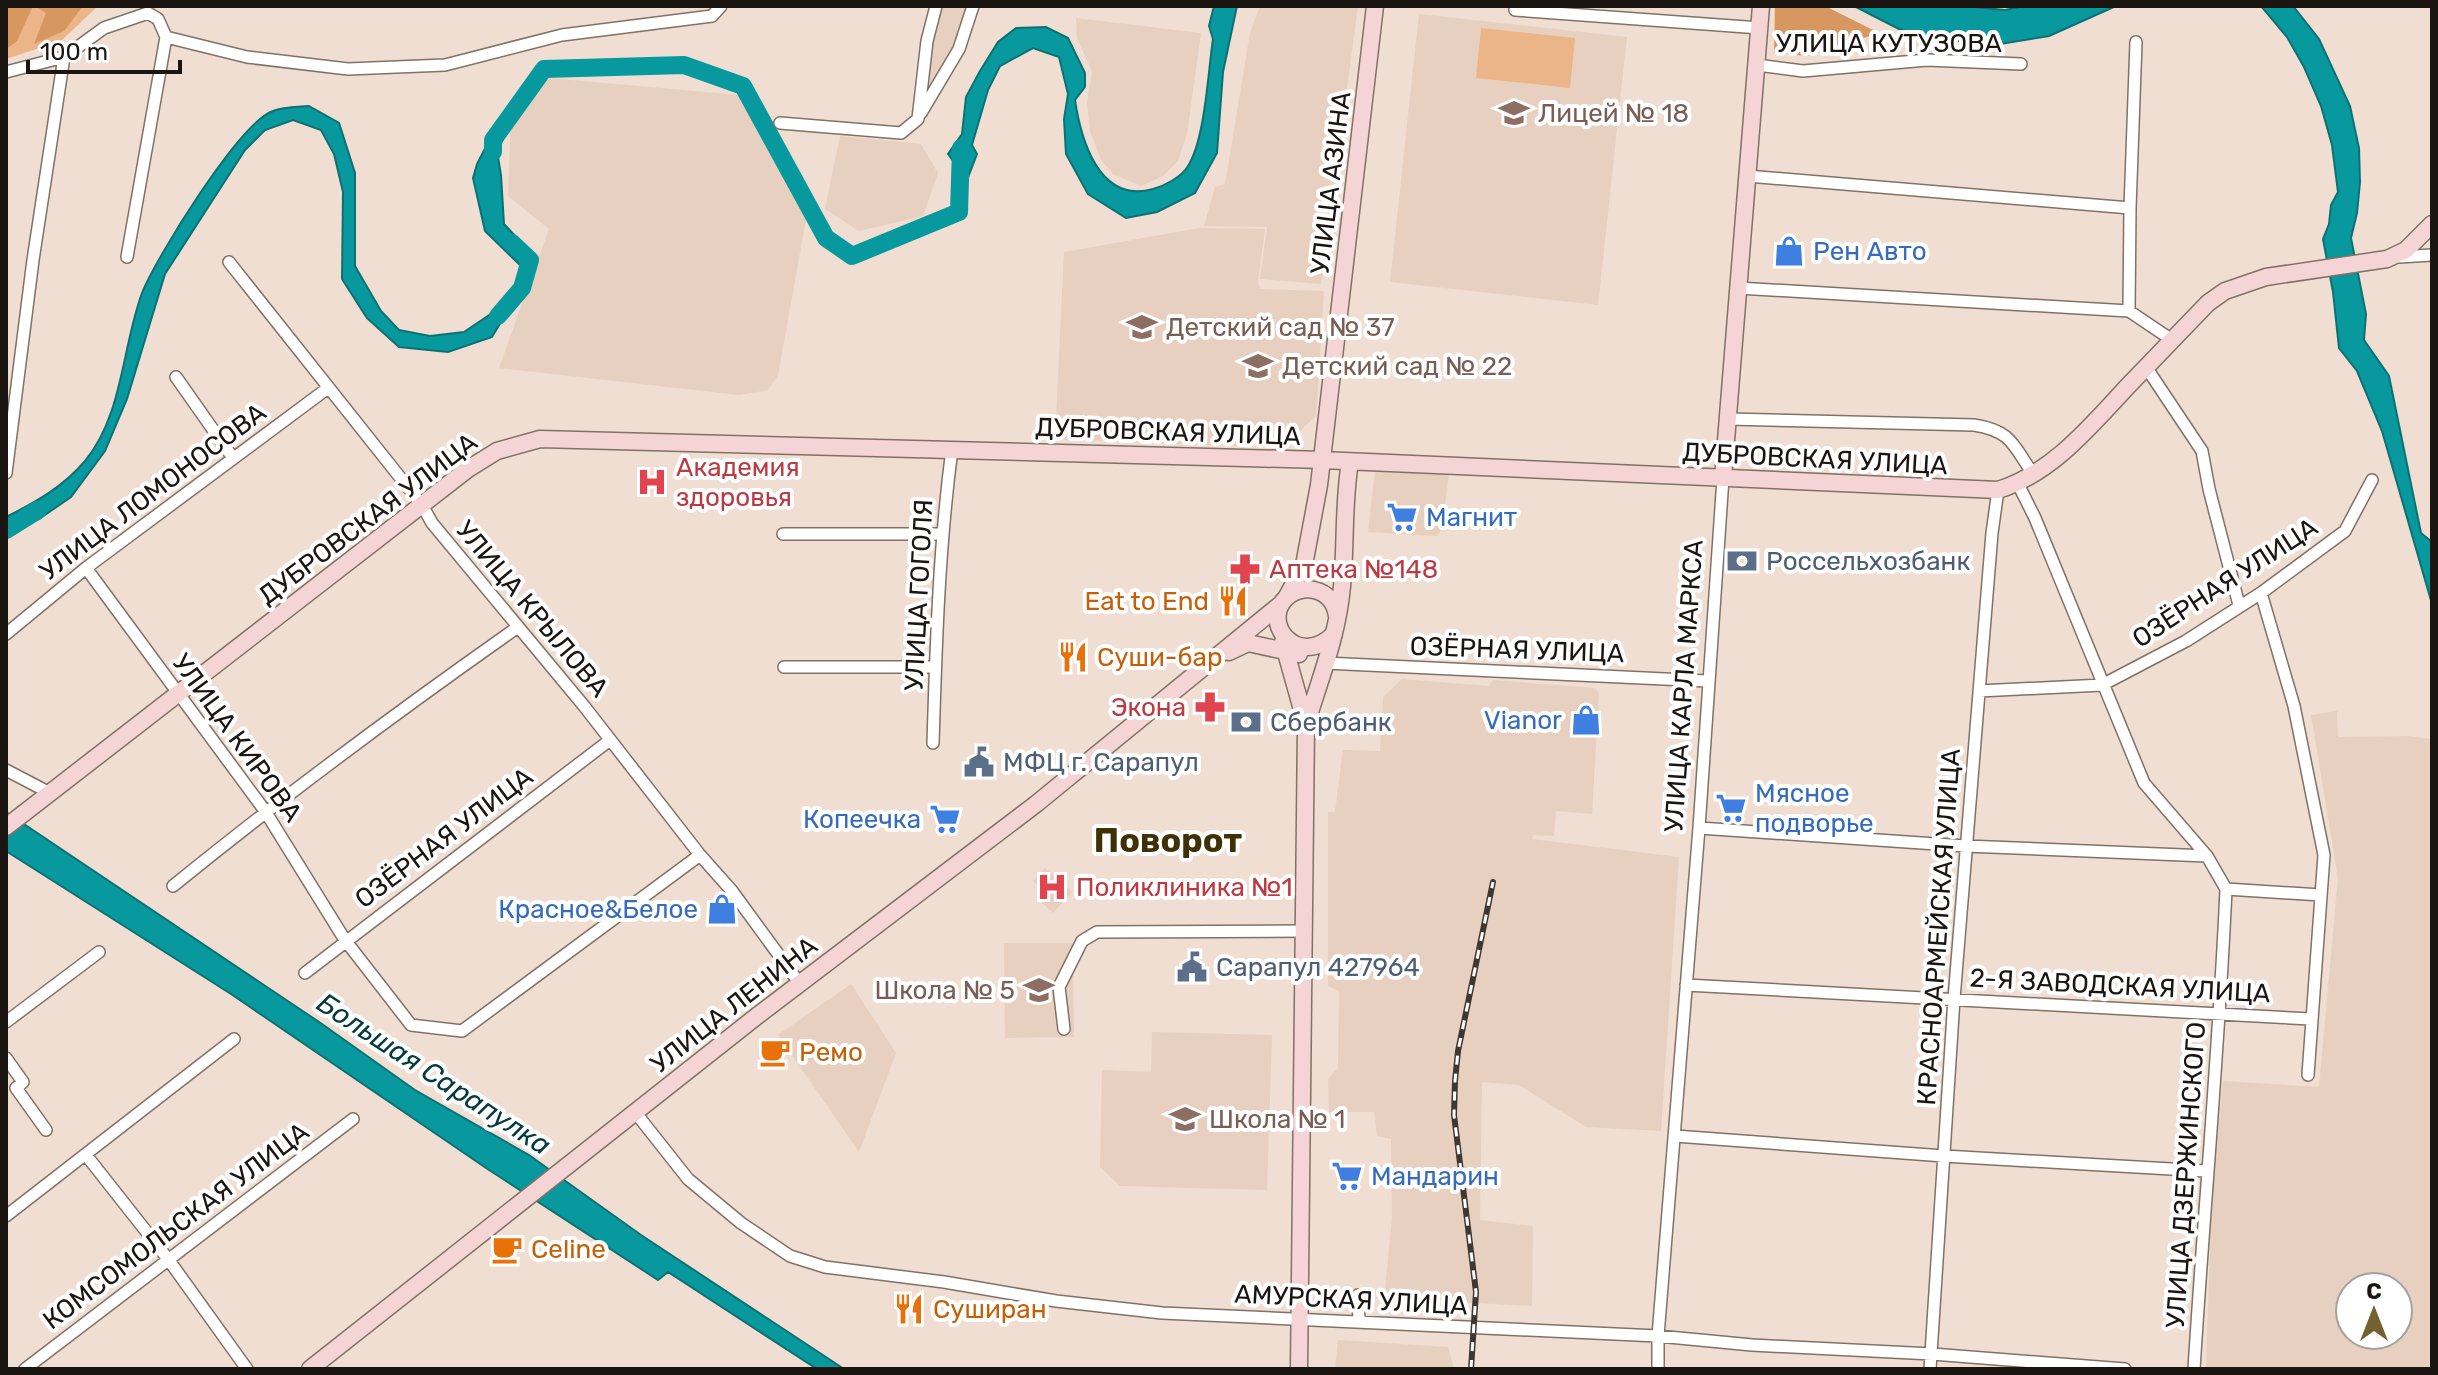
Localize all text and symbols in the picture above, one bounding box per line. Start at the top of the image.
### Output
scale bar [28,24,180,74]
street label: УЛИЦА КУТУЗОВА [1776,28,2002,59]
text: 100 m [40,38,108,66]
street label: УЛИЦА АЗИНА [1304,90,1358,276]
school or university icon: Лицей № 18 [1497,96,1531,130]
place label: Лицей № 18 [1538,98,1689,129]
shop icon: Рен Авто [1772,234,1806,268]
place label: Рен Авто [1813,236,1927,267]
school or university icon: Детский сад № 37 [1125,310,1159,344]
place label: Детский сад № 37 [1166,312,1395,343]
school or university icon: Детский сад № 22 [1241,349,1275,383]
place label: Детский сад № 22 [1282,351,1512,382]
street label: УЛИЦА ЛОМОНОСОВА [34,397,272,587]
street label: ДУБРОВСКАЯ УЛИЦА [1035,412,1301,452]
street label: ДУБРОВСКАЯ УЛИЦА [253,427,483,611]
street label: ДУБРОВСКАЯ УЛИЦА [1682,437,1948,481]
place label: Академия здоровья [676,452,800,513]
hospital icon: Академия здоровья [635,465,669,499]
street label: УЛИЦА ГОГОЛЯ [898,498,940,692]
supermarket icon: Магнит [1385,500,1419,534]
place label: Магнит [1426,502,1517,533]
street label: ОЗЁРНАЯ УЛИЦА [2127,512,2323,654]
street label: УЛИЦА КРЫЛОВА [449,515,615,703]
street label: УЛИЦА КАРЛА МАРКСА [1658,539,1710,833]
bank icon: Россельхозбанк [1725,544,1759,578]
place label: Россельхозбанк [1766,546,1970,577]
pharmacy icon: Аптека №148 [1228,552,1262,586]
place label: Аптека №148 [1269,554,1438,585]
restaurant icon: Eat to End [1216,584,1250,618]
place label: Eat to End [1085,586,1209,617]
street label: ОЗЁРНАЯ УЛИЦА [1409,631,1625,669]
restaurant icon: Суши-бар [1056,640,1090,674]
place label: Суши-бар [1097,642,1222,673]
street label: УЛИЦА КИРОВА [166,648,308,828]
pharmacy icon: Экона [1193,690,1227,724]
place label: Экона [1111,692,1186,723]
shop icon: Vianor [1569,703,1603,737]
bank icon: Сбербанк [1229,705,1263,739]
place label: Vianor [1484,705,1562,736]
place label: Сбербанк [1270,707,1392,738]
public building icon: МФЦ г. Сарапул [962,745,996,779]
place label: МФЦ г. Сарапул [1003,747,1199,778]
street label: КРАСНОАРМЕЙСКАЯ УЛИЦА [1911,748,1967,1106]
street label: ОЗЁРНАЯ УЛИЦА [349,761,539,915]
place label: Мясное подворье [1755,778,1874,839]
supermarket icon: Мясное подворье [1714,791,1748,825]
supermarket icon: Копеечка [928,802,962,836]
place label: Копеечка [803,804,921,835]
district label: Поворот [1094,820,1243,861]
hospital icon: Поликлиника №1 [1035,870,1069,904]
place label: Поликлиника №1 [1076,872,1293,903]
shop icon: Красное&Белое [705,892,739,926]
place label: Красное&Белое [498,894,698,925]
street label: УЛИЦА ЛЕНИНА [644,930,824,1080]
public building icon: Сарапул 427964 [1175,950,1209,984]
place label: Сарапул 427964 [1216,952,1420,983]
street label: 2-Я ЗАВОДСКАЯ УЛИЦА [1969,963,2271,1009]
school or university icon: Школа № 5 [1022,973,1056,1007]
place label: Школа № 5 [874,975,1015,1006]
water label: Большая Сарапулка [311,986,557,1162]
street label: УЛИЦА ДЗЕРЖИНСКОГО [2160,1021,2212,1329]
cafe icon: Ремо [758,1035,792,1069]
place label: Ремо [799,1037,863,1068]
school or university icon: Школа № 1 [1168,1102,1202,1136]
place label: Школа № 1 [1209,1104,1345,1135]
street label: КОМСОМОЛЬСКАЯ УЛИЦА [37,1116,315,1336]
supermarket icon: Мандарин [1330,1159,1364,1193]
place label: Мандарин [1371,1161,1499,1192]
cafe icon: Celine [490,1232,524,1266]
place label: Celine [531,1234,606,1265]
north arrow [2334,1271,2414,1351]
street label: АМУРСКАЯ УЛИЦА [1234,1278,1468,1322]
text: С [2366,1278,2382,1305]
restaurant icon: Суширан [892,1292,926,1326]
place label: Суширан [933,1294,1047,1325]

